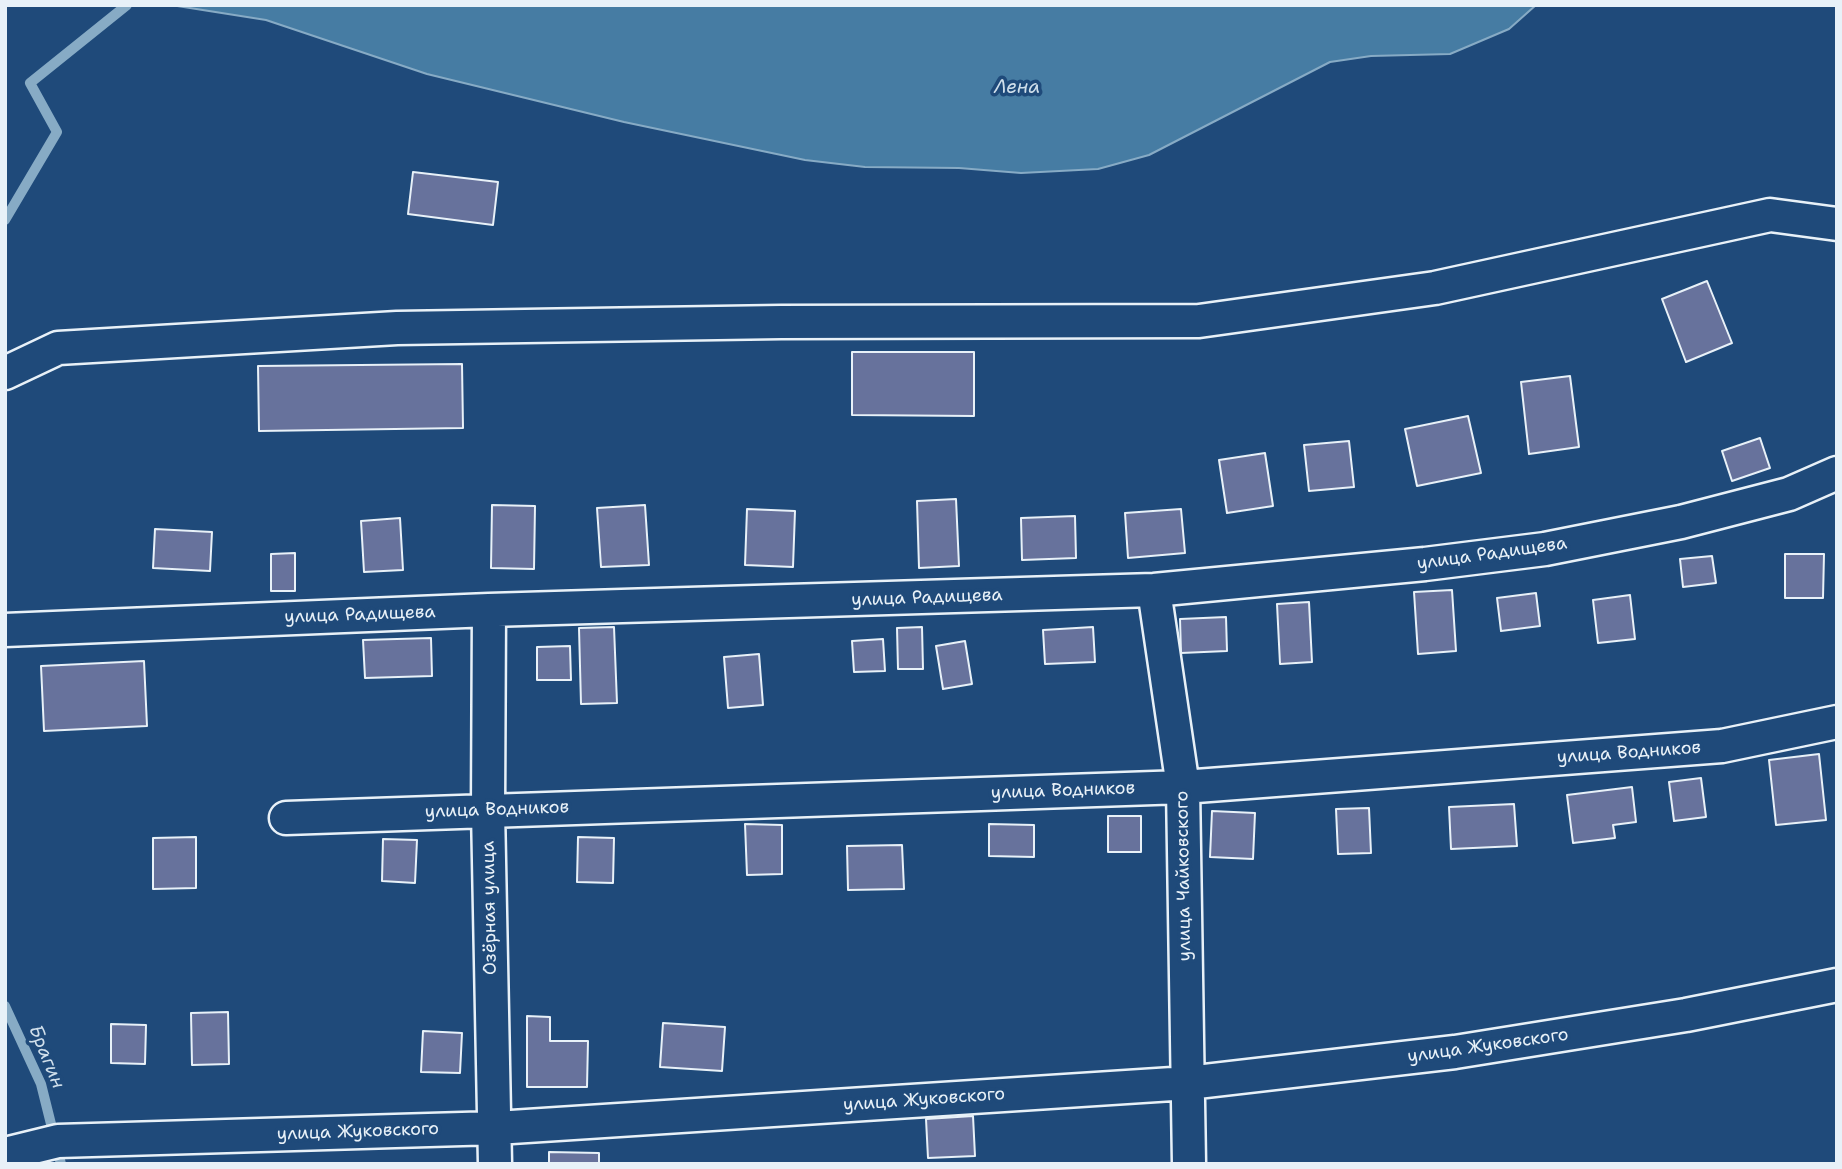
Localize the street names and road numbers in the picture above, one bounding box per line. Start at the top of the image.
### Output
street label: улица Радищева [1416,533,1568,575]
street label: улица Радищева [851,585,1003,611]
street label: улица Радищева [284,602,436,628]
street label: улица Водников [1556,737,1702,769]
street label: улица Водников [990,778,1136,804]
street label: улица Чайковского [1172,791,1196,961]
street label: улица Водников [424,797,570,823]
street label: Озёрная улица [478,841,502,975]
street label: улица Жуковского [1406,1024,1570,1068]
street label: улица Жуковского [842,1084,1006,1116]
street label: улица Жуковского [277,1118,439,1146]

